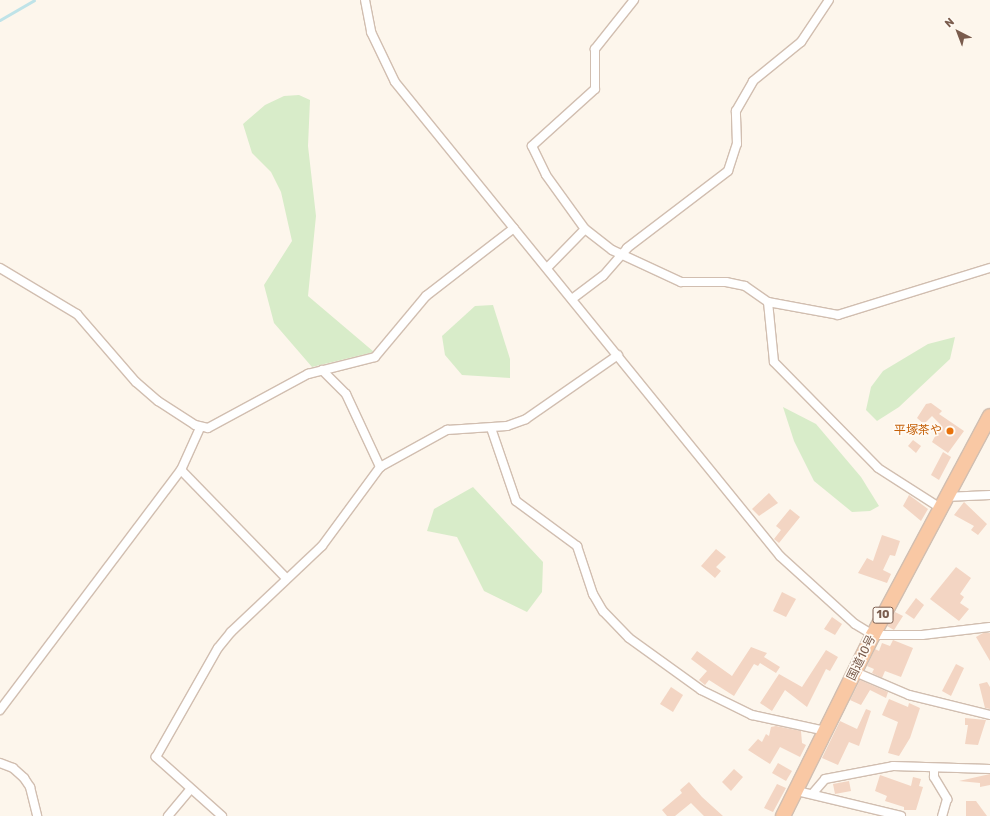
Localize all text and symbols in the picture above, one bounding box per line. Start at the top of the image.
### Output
north arrow [938,12,978,52]
text: N [942,15,957,30]
place label: 平塚茶や [894,424,942,438]
marker: 平塚茶や [945,426,955,436]
road number: 10 [872,606,894,624]
street label: 国道10号 [845,633,879,683]

